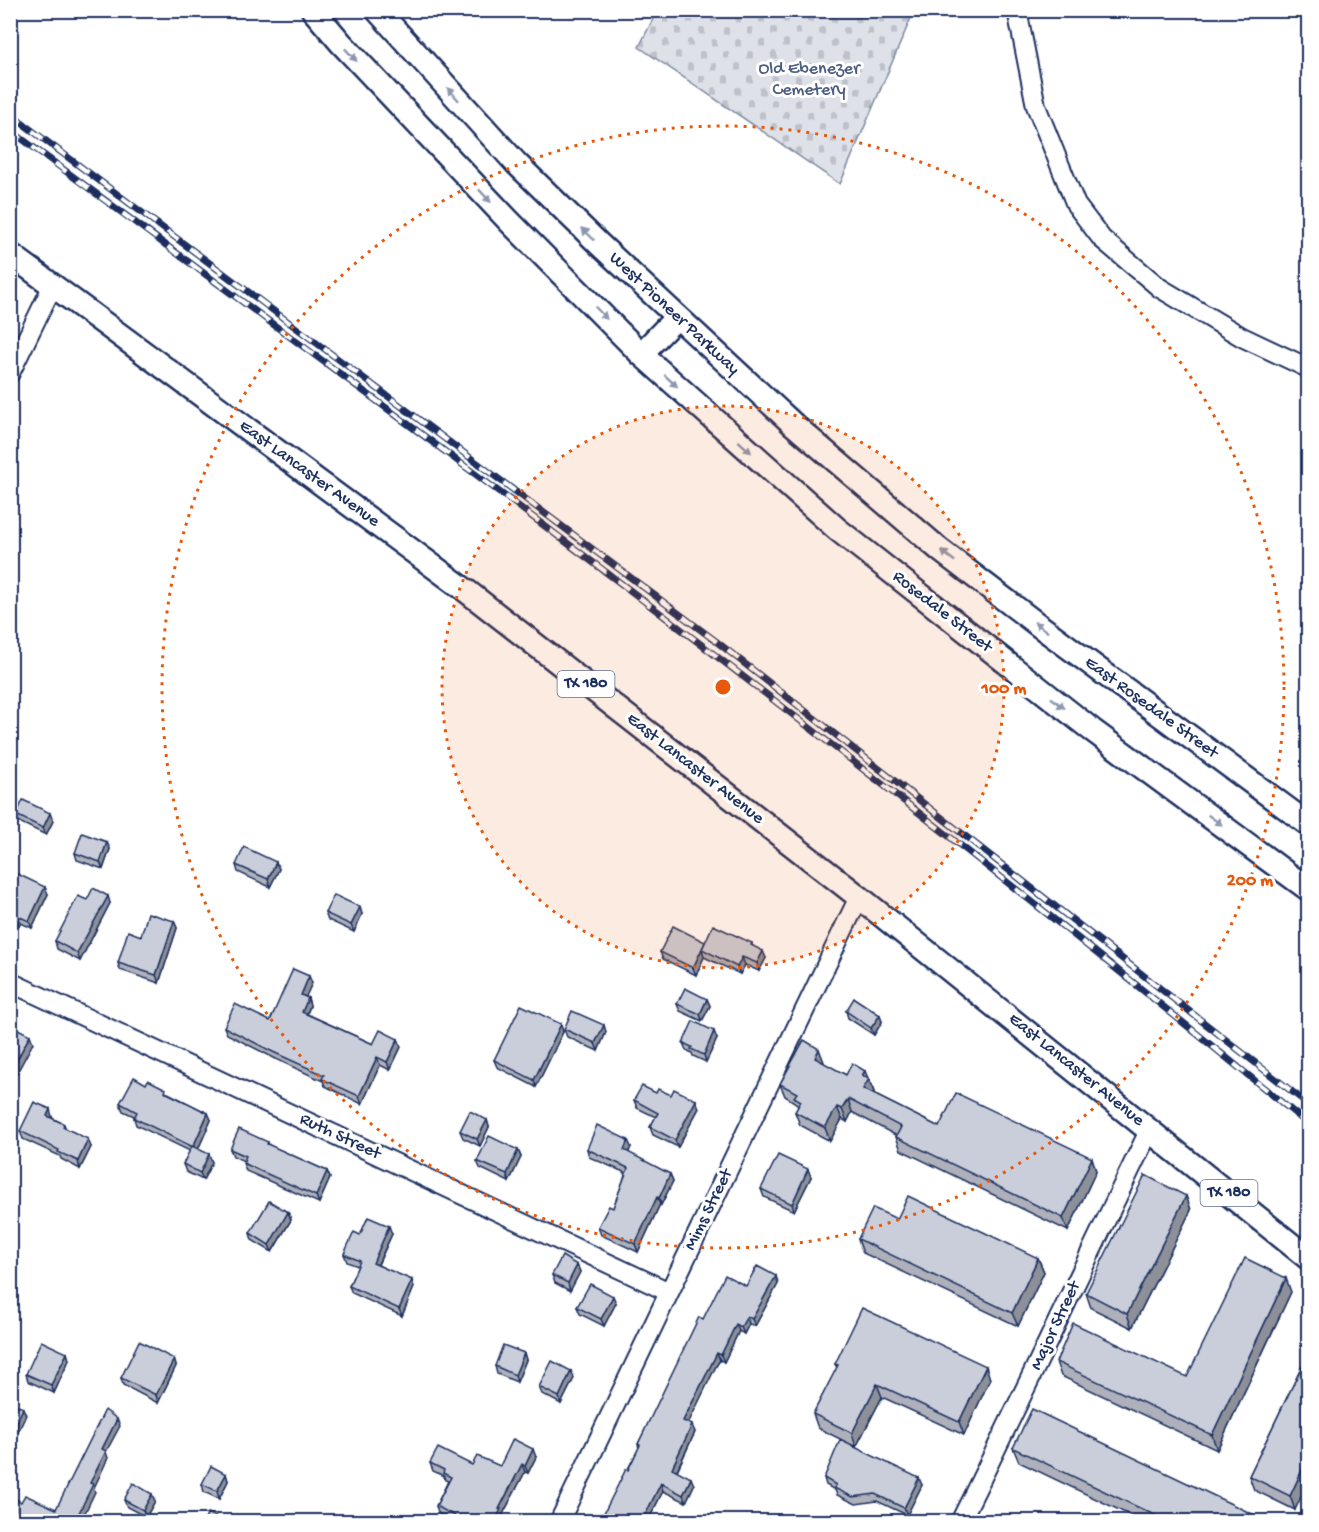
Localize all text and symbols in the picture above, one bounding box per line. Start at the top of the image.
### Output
one-way arrow [344,47,358,61]
park label: Old Ebenezer Cemetery [758,59,861,101]
one-way arrow [447,87,460,102]
one-way arrow [478,189,492,203]
one-way arrow [582,228,596,242]
street label: West Pioneer Parkway [604,248,744,380]
one-way arrow [593,305,607,319]
one-way arrow [663,374,678,387]
street label: East Lancaster Avenue [235,416,384,532]
one-way arrow [737,440,752,453]
one-way arrow [941,551,956,563]
street label: Rosedale Street [888,567,997,658]
one-way arrow [1034,622,1049,634]
street label: East Rosedale Street [1080,652,1223,765]
road number: TX 180 [558,671,614,697]
centre of rings [713,677,733,697]
text: 100 m [981,679,1027,700]
one-way arrow [1051,697,1066,709]
street label: East Lancaster Avenue [622,709,768,830]
one-way arrow [1206,814,1222,826]
text: 200 m [1227,871,1273,892]
street label: East Lancaster Avenue [1004,1009,1149,1132]
street label: Ruth Street [296,1109,385,1166]
street label: Mims Street [680,1164,738,1254]
road number: TX 180 [1200,1180,1258,1206]
street label: Major Street [1026,1277,1086,1374]

